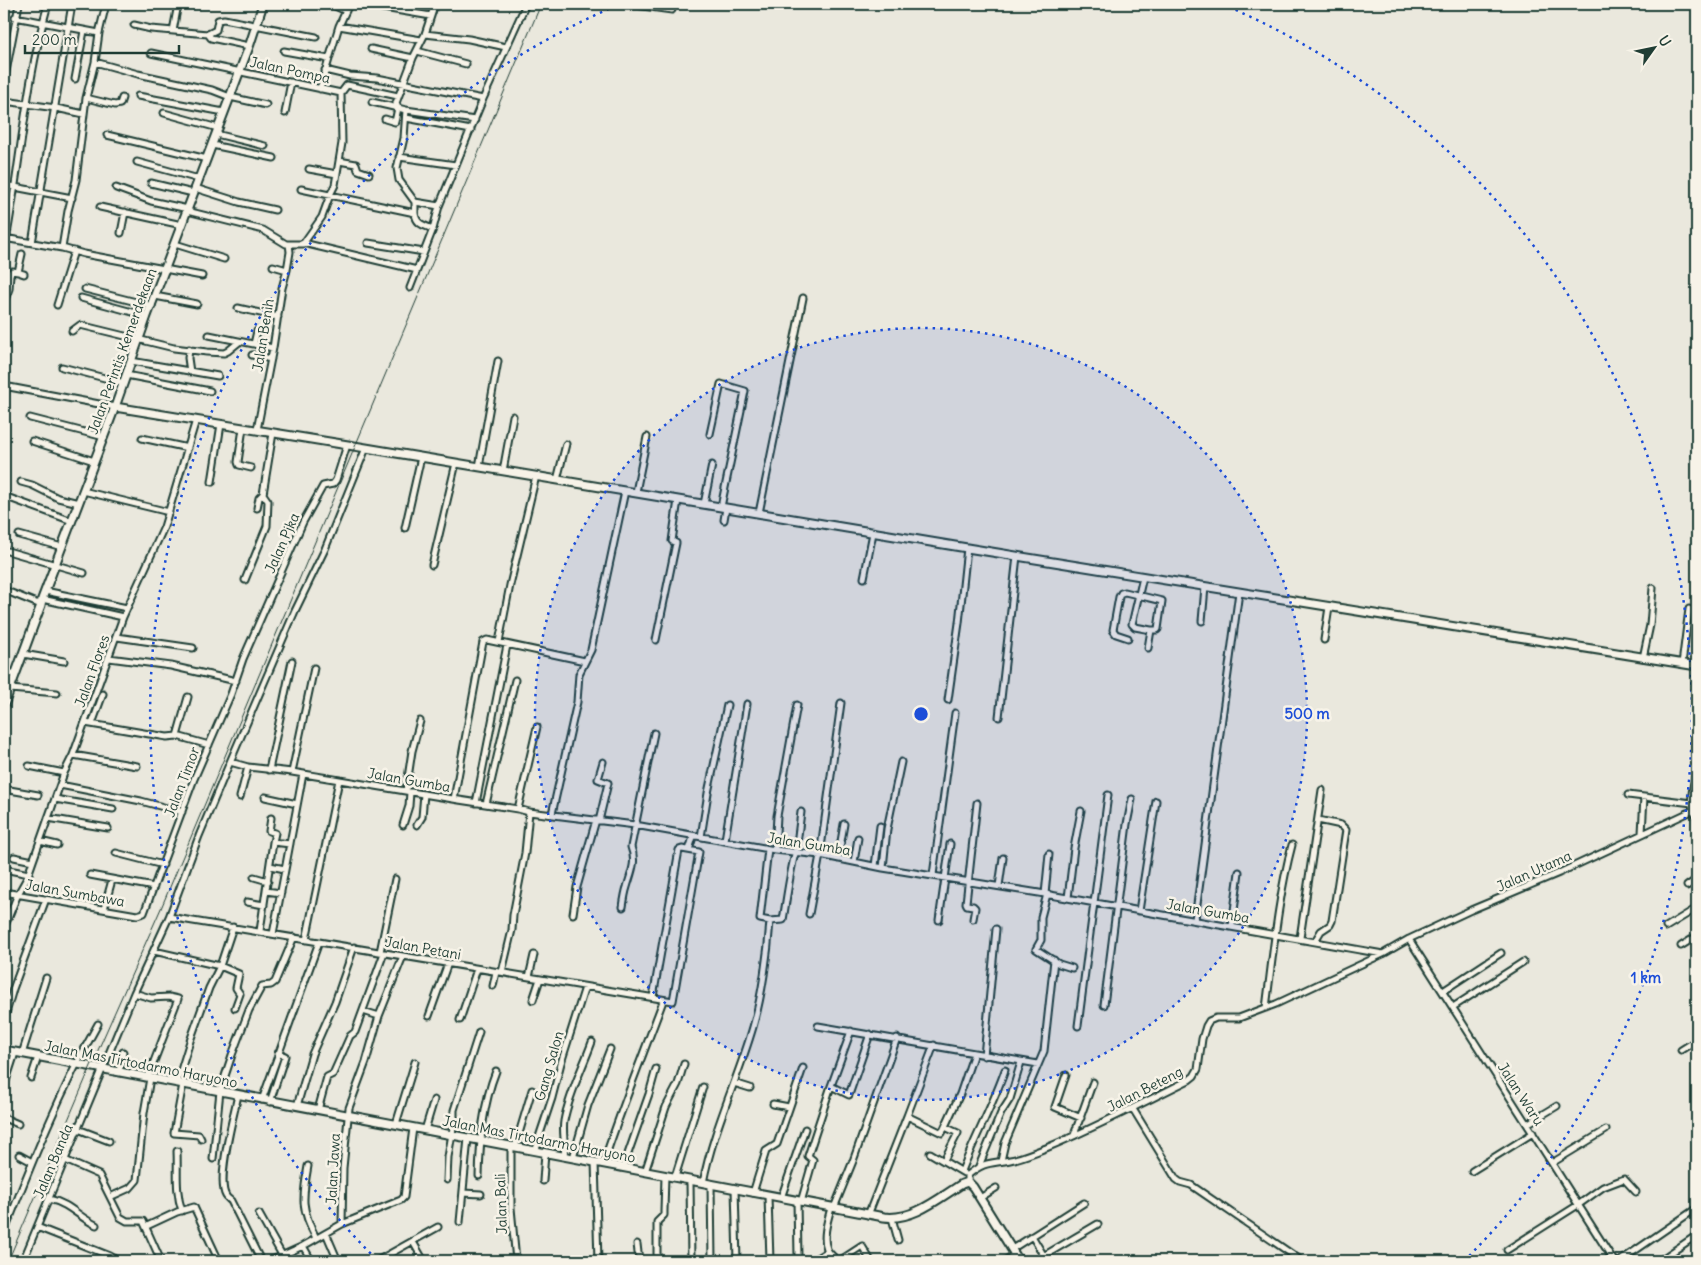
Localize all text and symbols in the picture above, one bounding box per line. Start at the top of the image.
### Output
scale bar [25,22,179,54]
north arrow [1628,22,1678,72]
text: 200 m [32,30,77,49]
text: U [1655,32,1675,50]
street label: Jalan Pompa [248,53,332,87]
street label: Jalan Perintis Kemerdekaan [84,265,160,437]
street label: Jalan Benih [248,297,278,373]
street label: Jalan Pjka [261,510,303,576]
street label: Jalan Flores [71,632,113,710]
text: 500 m [1284,704,1330,723]
centre of rings [912,705,930,723]
street label: Jalan Timor [160,744,204,820]
street label: Jalan Gumba [366,764,452,796]
street label: Jalan Gumba [766,829,852,859]
street label: Jalan Utama [1494,846,1574,896]
street label: Jalan Sumbawa [24,875,126,911]
street label: Jalan Gumba [1165,895,1251,927]
street label: Jalan Petani [384,932,462,964]
text: 1 km [1631,968,1661,987]
street label: Gang Salon [530,1029,568,1103]
street label: Jalan Mas Tirtodarmo Haryono [43,1036,239,1092]
street label: Jalan Waru [1494,1059,1548,1129]
street label: Jalan Beteng [1104,1062,1186,1116]
street label: Jalan Mas Tirtodarmo Haryono [441,1111,637,1167]
street label: Jalan Banda [29,1121,77,1201]
street label: Jalan Jawa [322,1133,344,1205]
street label: Jalan Bali [491,1173,511,1235]

